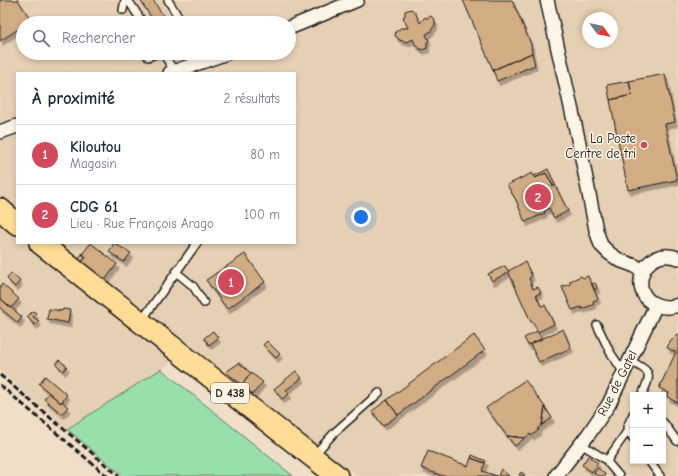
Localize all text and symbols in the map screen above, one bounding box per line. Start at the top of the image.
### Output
north arrow [582,12,618,48]
search box [16,16,296,60]
icon: search [30,27,52,49]
text: Rechercher [62,29,135,47]
text: À proximité [32,89,115,108]
text: 2 résultats [224,91,280,106]
place label: La Poste Centre de tri [565,131,636,161]
text: Kiloutou [70,138,121,156]
marker: La Poste Centre de tri [639,140,649,150]
text: 1 [42,147,48,162]
text: 80 m [250,147,280,162]
text: Magasin [70,156,117,171]
pin: 2 [525,182,551,212]
text: CDG 61 [70,198,118,216]
text: 2 [42,207,48,222]
text: 100 m [244,207,280,222]
your location [351,207,371,227]
text: Lieu · Rue François Arago [70,216,214,231]
pin: 1 [218,267,244,297]
street label: Rue de Gatel [594,348,640,418]
road number: D 438 [211,383,249,403]
map controls [630,392,666,464]
button: + [630,392,666,428]
button: − [630,428,666,464]

